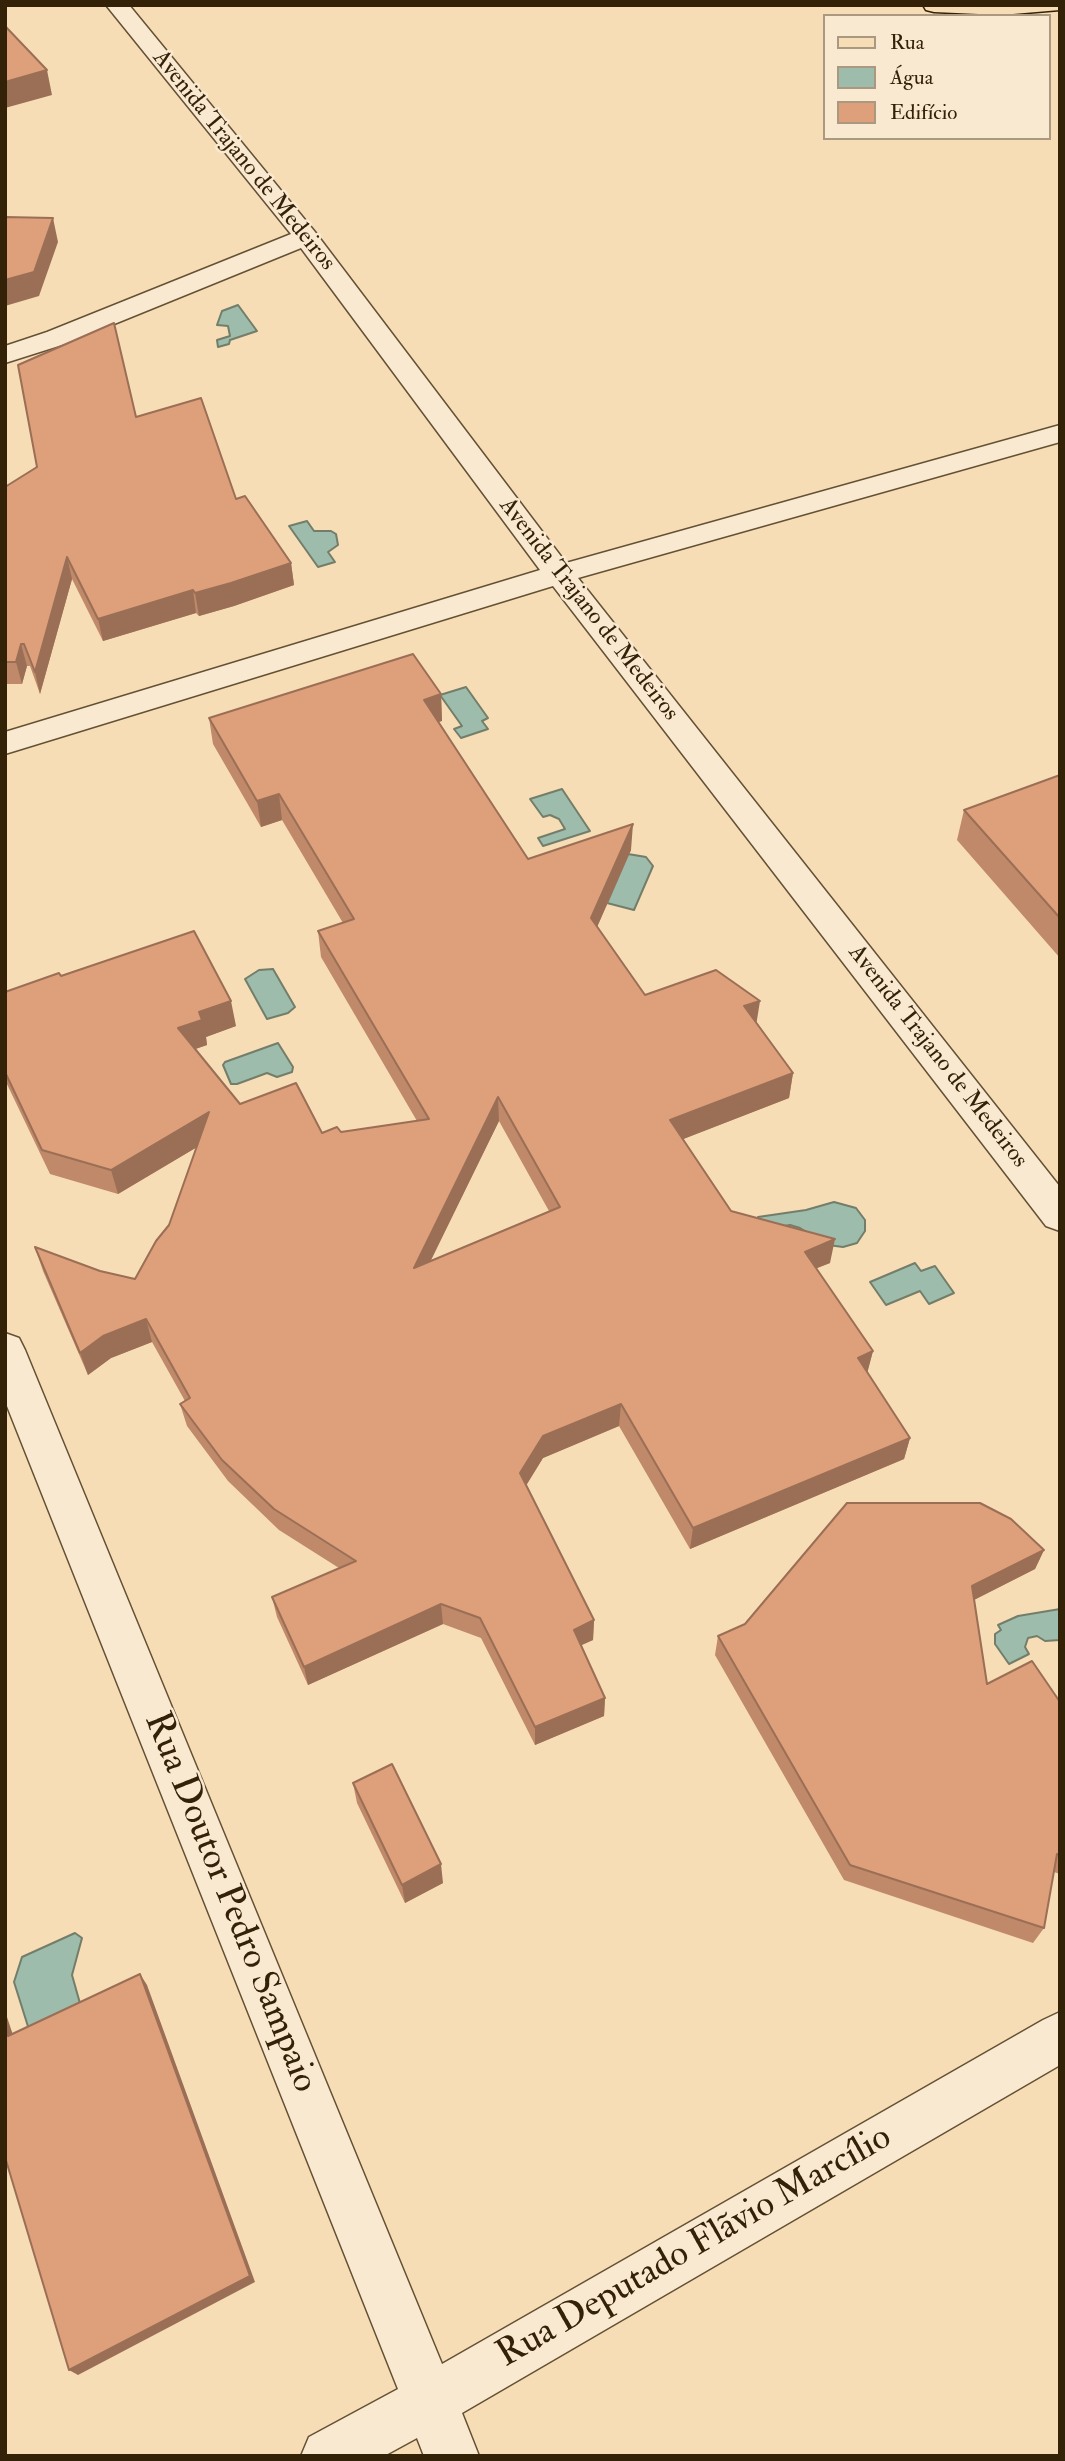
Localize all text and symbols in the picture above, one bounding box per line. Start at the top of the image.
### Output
legend [824,14,1051,140]
text: Rua [890,29,924,56]
street label: Avenida Trajano de Medeiros [145,45,341,277]
text: Água [890,64,933,91]
text: Edifício [890,99,957,126]
street label: Avenida Trajano de Medeiros [492,493,684,727]
street label: Avenida Trajano de Medeiros [841,940,1033,1174]
street label: Rua Doutor Pedro Sampaio [132,1707,326,2099]
street label: Rua Deputado Flãvio Marcílio [490,2117,900,2379]

